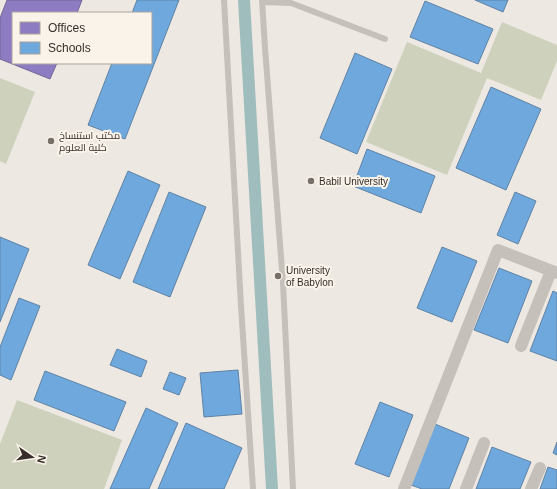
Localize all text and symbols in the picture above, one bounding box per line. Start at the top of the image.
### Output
legend [12,12,152,64]
text: Offices [48,21,85,35]
text: Schools [48,41,91,55]
place label: مكتب استنساخ كلية العلوم [59,130,120,155]
marker: مكتب استنساخ كلية العلوم [46,136,56,146]
marker: Babil University [306,176,316,186]
place label: Babil University [319,176,388,187]
place label: University of Babylon [286,265,333,288]
marker: University of Babylon [273,271,283,281]
north arrow [12,437,52,477]
text: N [35,454,48,465]

